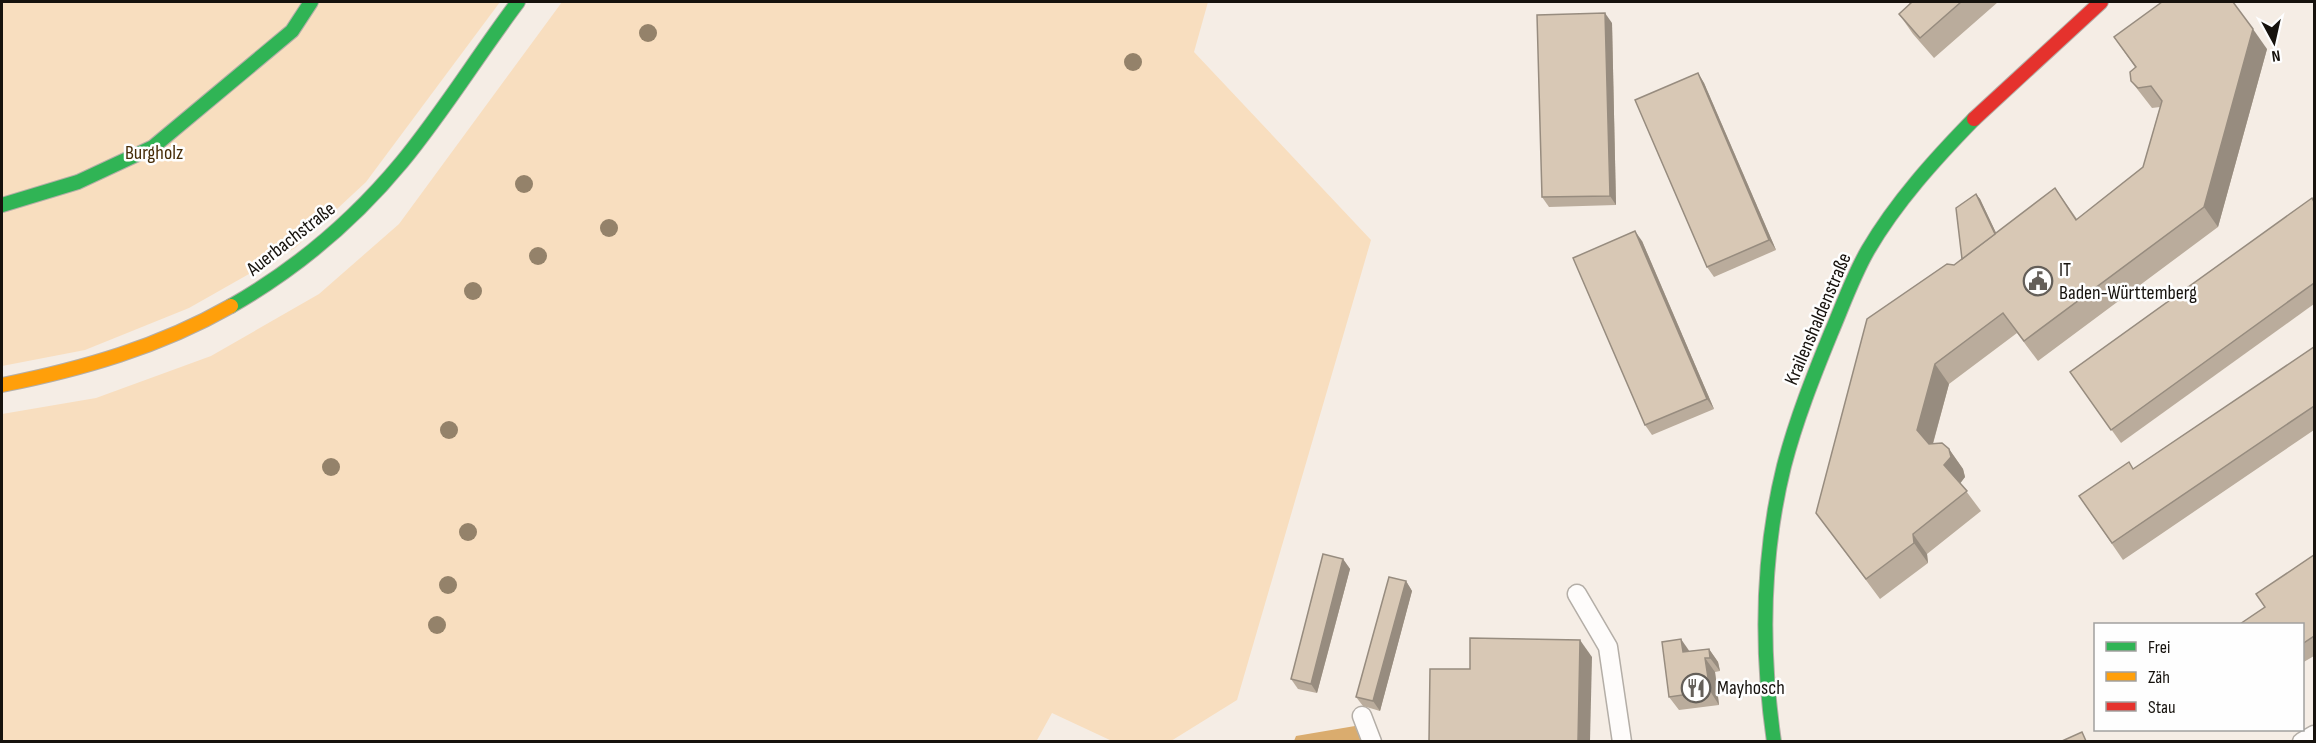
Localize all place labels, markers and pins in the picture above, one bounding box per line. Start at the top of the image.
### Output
place label: IT Baden-Württemberg [2059,258,2197,305]
public building icon: IT Baden-Württemberg [2022,265,2054,297]
restaurant icon: Mayhosch [1680,672,1712,704]
place label: Mayhosch [1717,676,1785,700]

